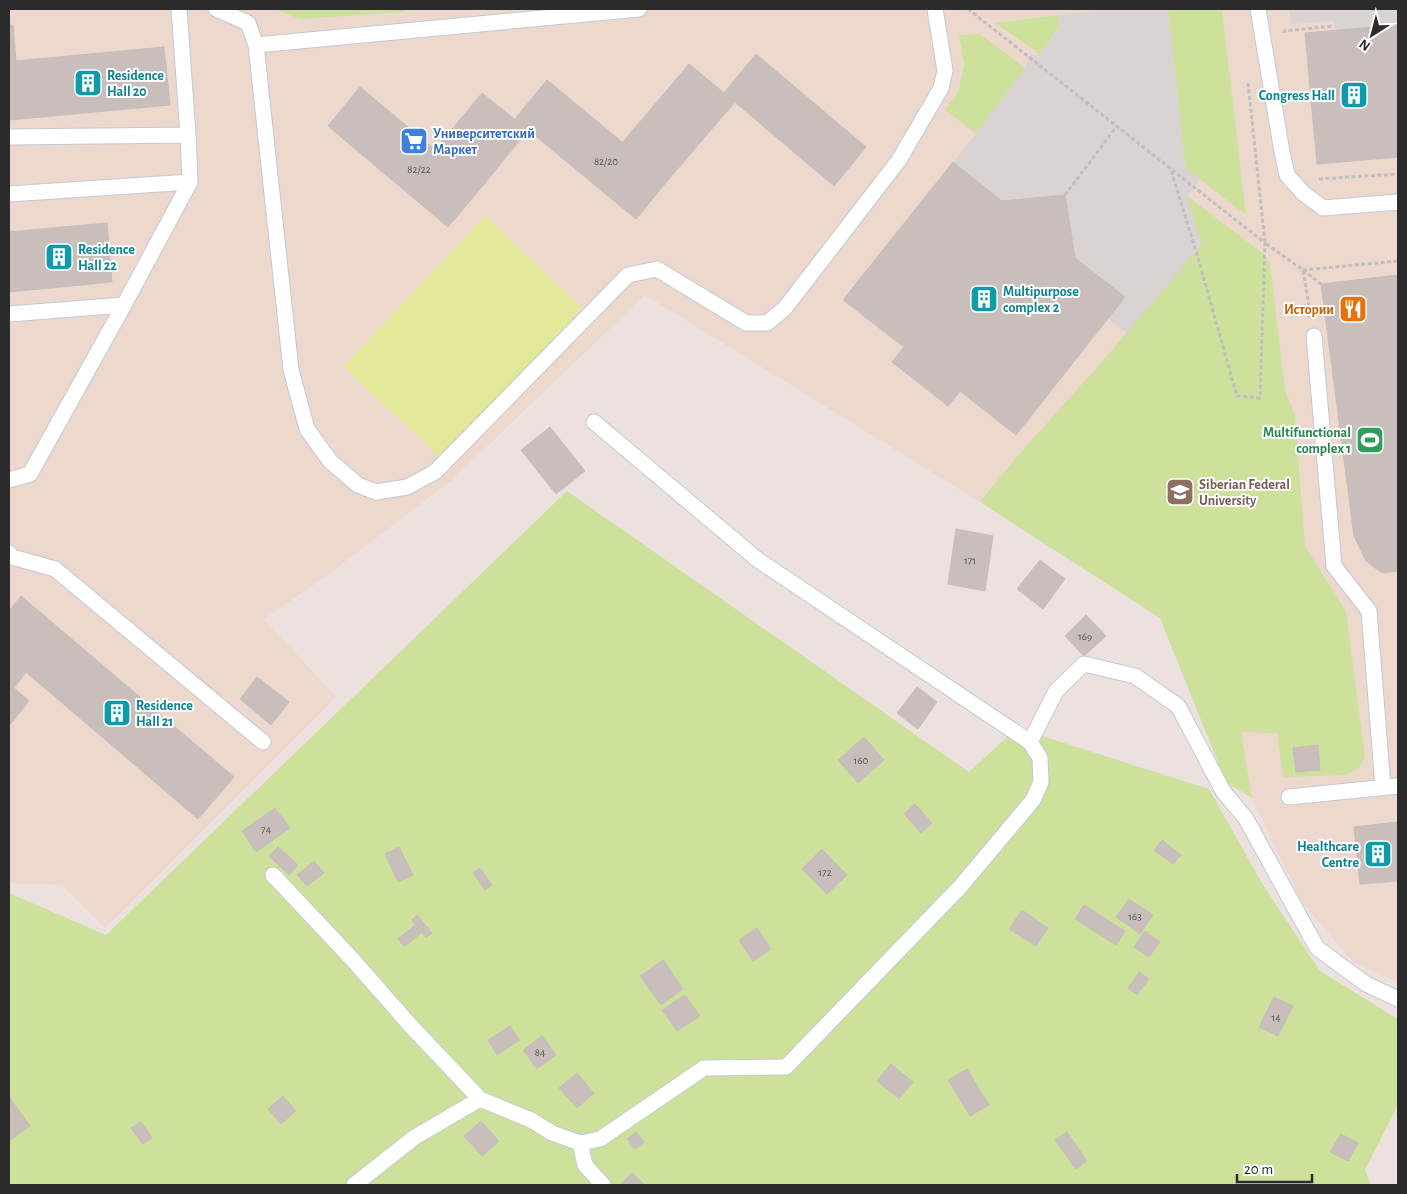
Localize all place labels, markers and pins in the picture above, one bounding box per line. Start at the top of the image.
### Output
building icon: Residence Hall 20 [73,68,103,98]
place label: Residence Hall 20 [107,69,164,99]
building icon: Congress Hall [1339,80,1369,110]
place label: Congress Hall [1259,89,1335,103]
supermarket icon: Университетский Маркет [399,126,429,156]
place label: Университетский Маркет [433,127,535,157]
building icon: Residence Hall 22 [44,242,74,272]
place label: Residence Hall 22 [78,243,135,273]
building icon: Multipurpose complex 2 [969,284,999,314]
place label: Multipurpose complex 2 [1003,285,1079,315]
restaurant icon: Истории [1338,294,1368,324]
place label: Истории [1284,303,1334,317]
sports icon: Multifunctional complex 1 [1355,425,1385,455]
place label: Multifunctional complex 1 [1263,426,1351,456]
school or university icon: Siberian Federal University [1165,477,1195,507]
place label: Siberian Federal University [1199,478,1290,508]
building icon: Residence Hall 21 [102,698,132,728]
place label: Residence Hall 21 [136,699,193,729]
building icon: Healthcare Centre [1363,839,1393,869]
place label: Healthcare Centre [1297,840,1359,870]

